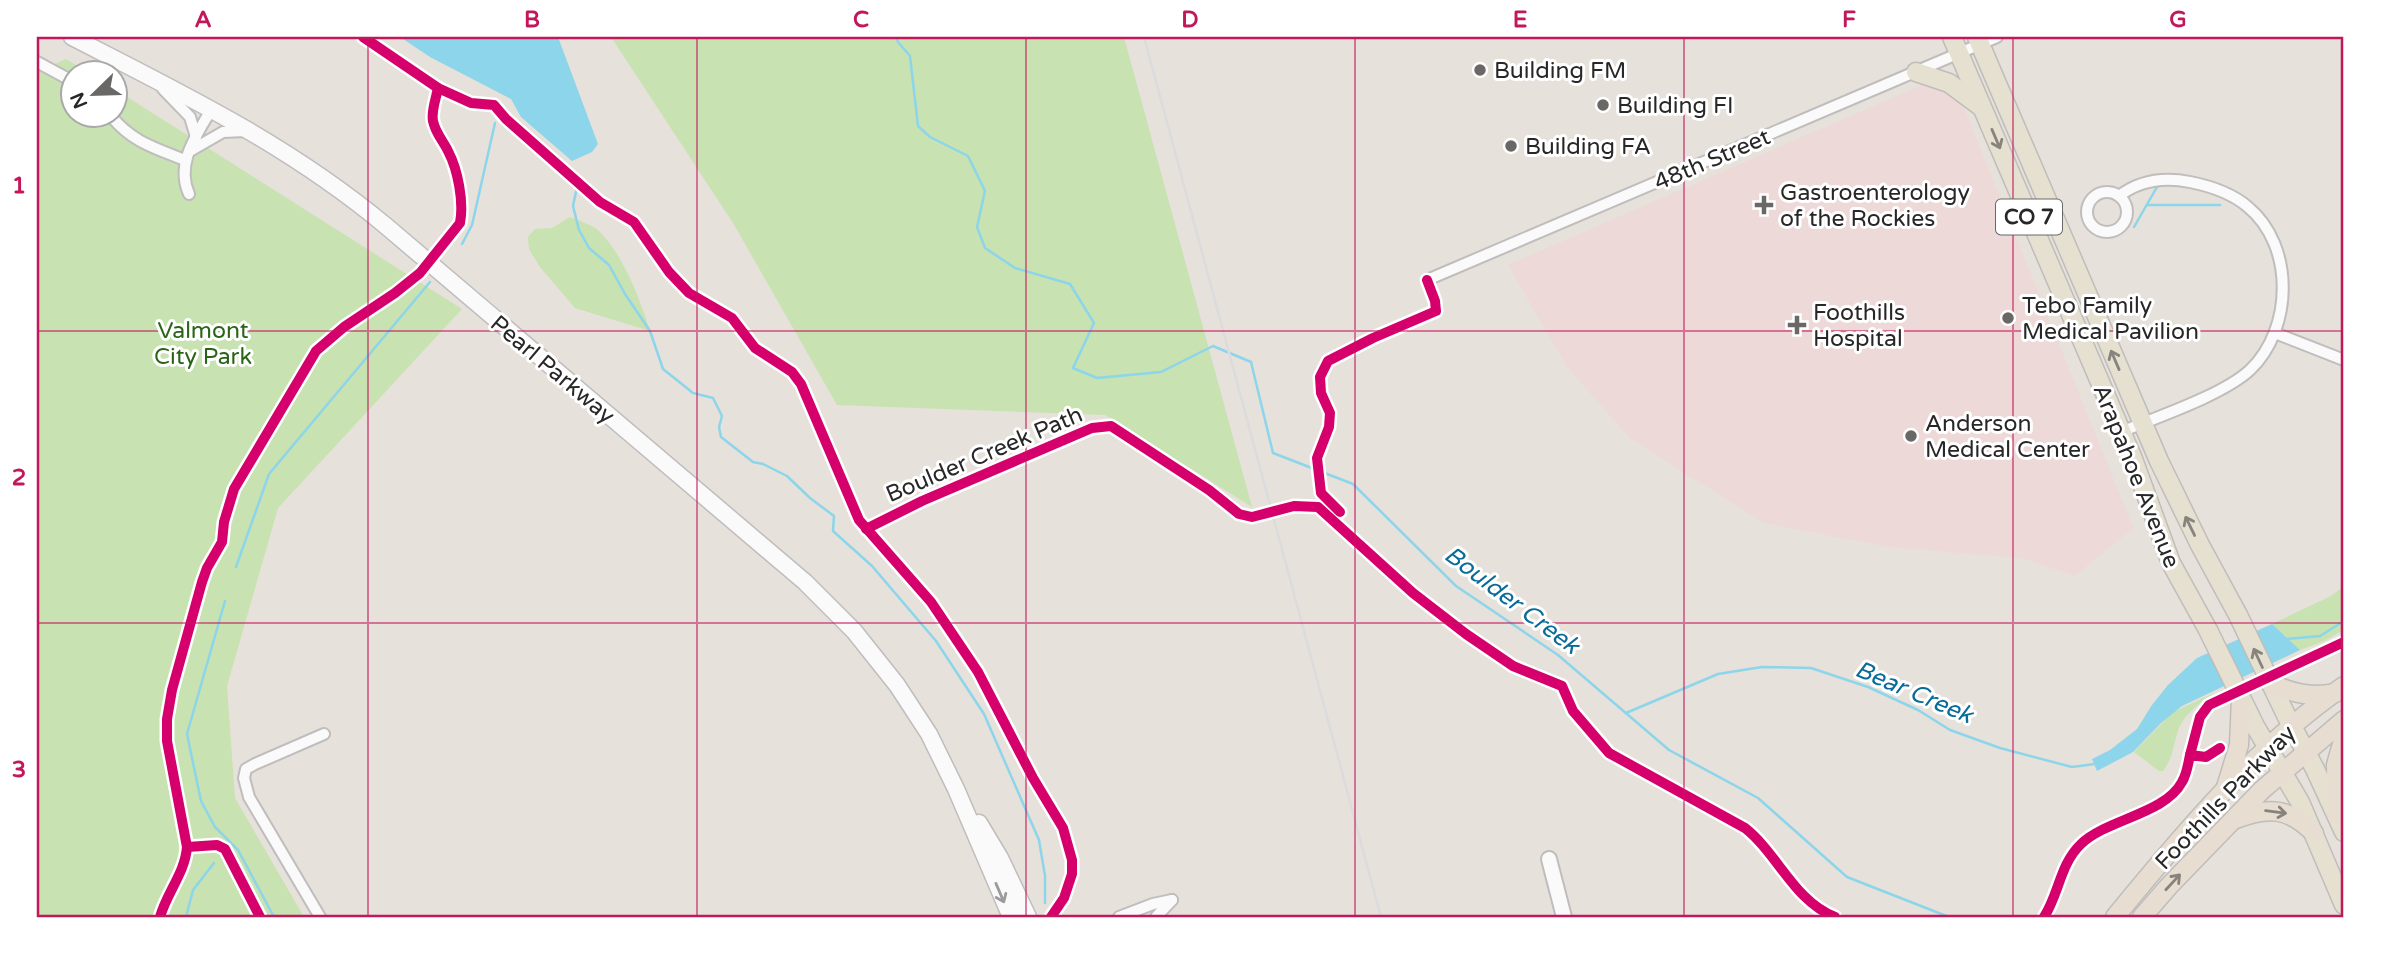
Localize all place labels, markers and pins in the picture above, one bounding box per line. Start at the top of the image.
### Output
place label: Building FM [1494,57,1626,85]
marker: Building FM [1472,62,1488,78]
place label: Building FI [1617,92,1734,120]
marker: Building FI [1595,97,1611,113]
place label: Building FA [1525,133,1651,161]
marker: Building FA [1503,138,1519,154]
place label: Gastroenterology of the Rockies [1780,179,1970,233]
marker: Gastroenterology of the Rockies [1754,195,1774,215]
place label: Tebo Family Medical Pavilion [2022,292,2199,346]
place label: Foothills Hospital [1813,299,1905,353]
marker: Tebo Family Medical Pavilion [2000,310,2016,326]
marker: Foothills Hospital [1787,315,1807,335]
place label: Anderson Medical Center [1925,410,2090,464]
marker: Anderson Medical Center [1903,428,1919,444]

